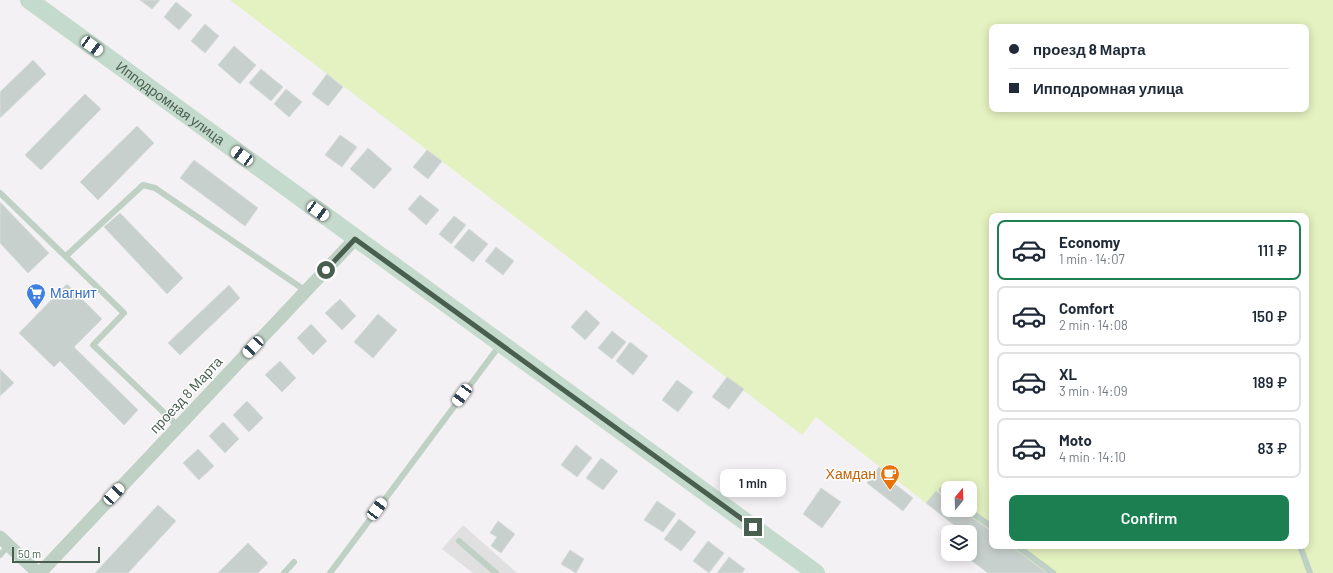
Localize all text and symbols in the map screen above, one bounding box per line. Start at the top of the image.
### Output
car [79,34,105,58]
text: проезд 8 Марта [1033,40,1146,58]
street label: Ипподромная улица [113,57,229,148]
text: Ипподромная улица [1033,79,1183,97]
car [229,144,255,168]
car [305,199,331,223]
icon: car [1011,232,1047,268]
text: Economy [1059,233,1120,251]
text: 111 ₽ [1257,241,1287,259]
text: 1 min · 14:07 [1059,251,1125,267]
route start [317,261,335,279]
supermarket icon: Магнит [25,282,47,310]
place label: Магнит [50,284,97,301]
icon: car [1011,298,1047,334]
text: Comfort [1059,299,1114,317]
text: 150 ₽ [1252,307,1287,325]
text: 2 min · 14:08 [1059,317,1128,333]
car [240,334,266,360]
street label: проезд 8 Марта [146,353,226,437]
icon: car [1011,364,1047,400]
text: XL [1059,365,1077,383]
text: 189 ₽ [1252,373,1287,391]
car [450,382,474,408]
text: 3 min · 14:09 [1059,383,1128,399]
icon: car [1011,430,1047,466]
text: Moto [1059,431,1092,449]
text: 83 ₽ [1258,439,1287,457]
text: 4 min · 14:10 [1059,449,1126,465]
cafe icon: Хамдан [879,463,901,491]
place label: Хамдан [826,465,876,482]
callout: 1 min [720,469,786,497]
text: 1 min [739,475,767,491]
car [101,481,127,507]
north arrow [941,481,977,517]
map controls [941,481,977,561]
button: Confirm [1009,495,1289,541]
car [365,496,389,522]
route end [744,518,762,536]
button: layers [941,525,977,561]
scale bar [12,545,100,564]
text: 50 m [18,547,41,560]

